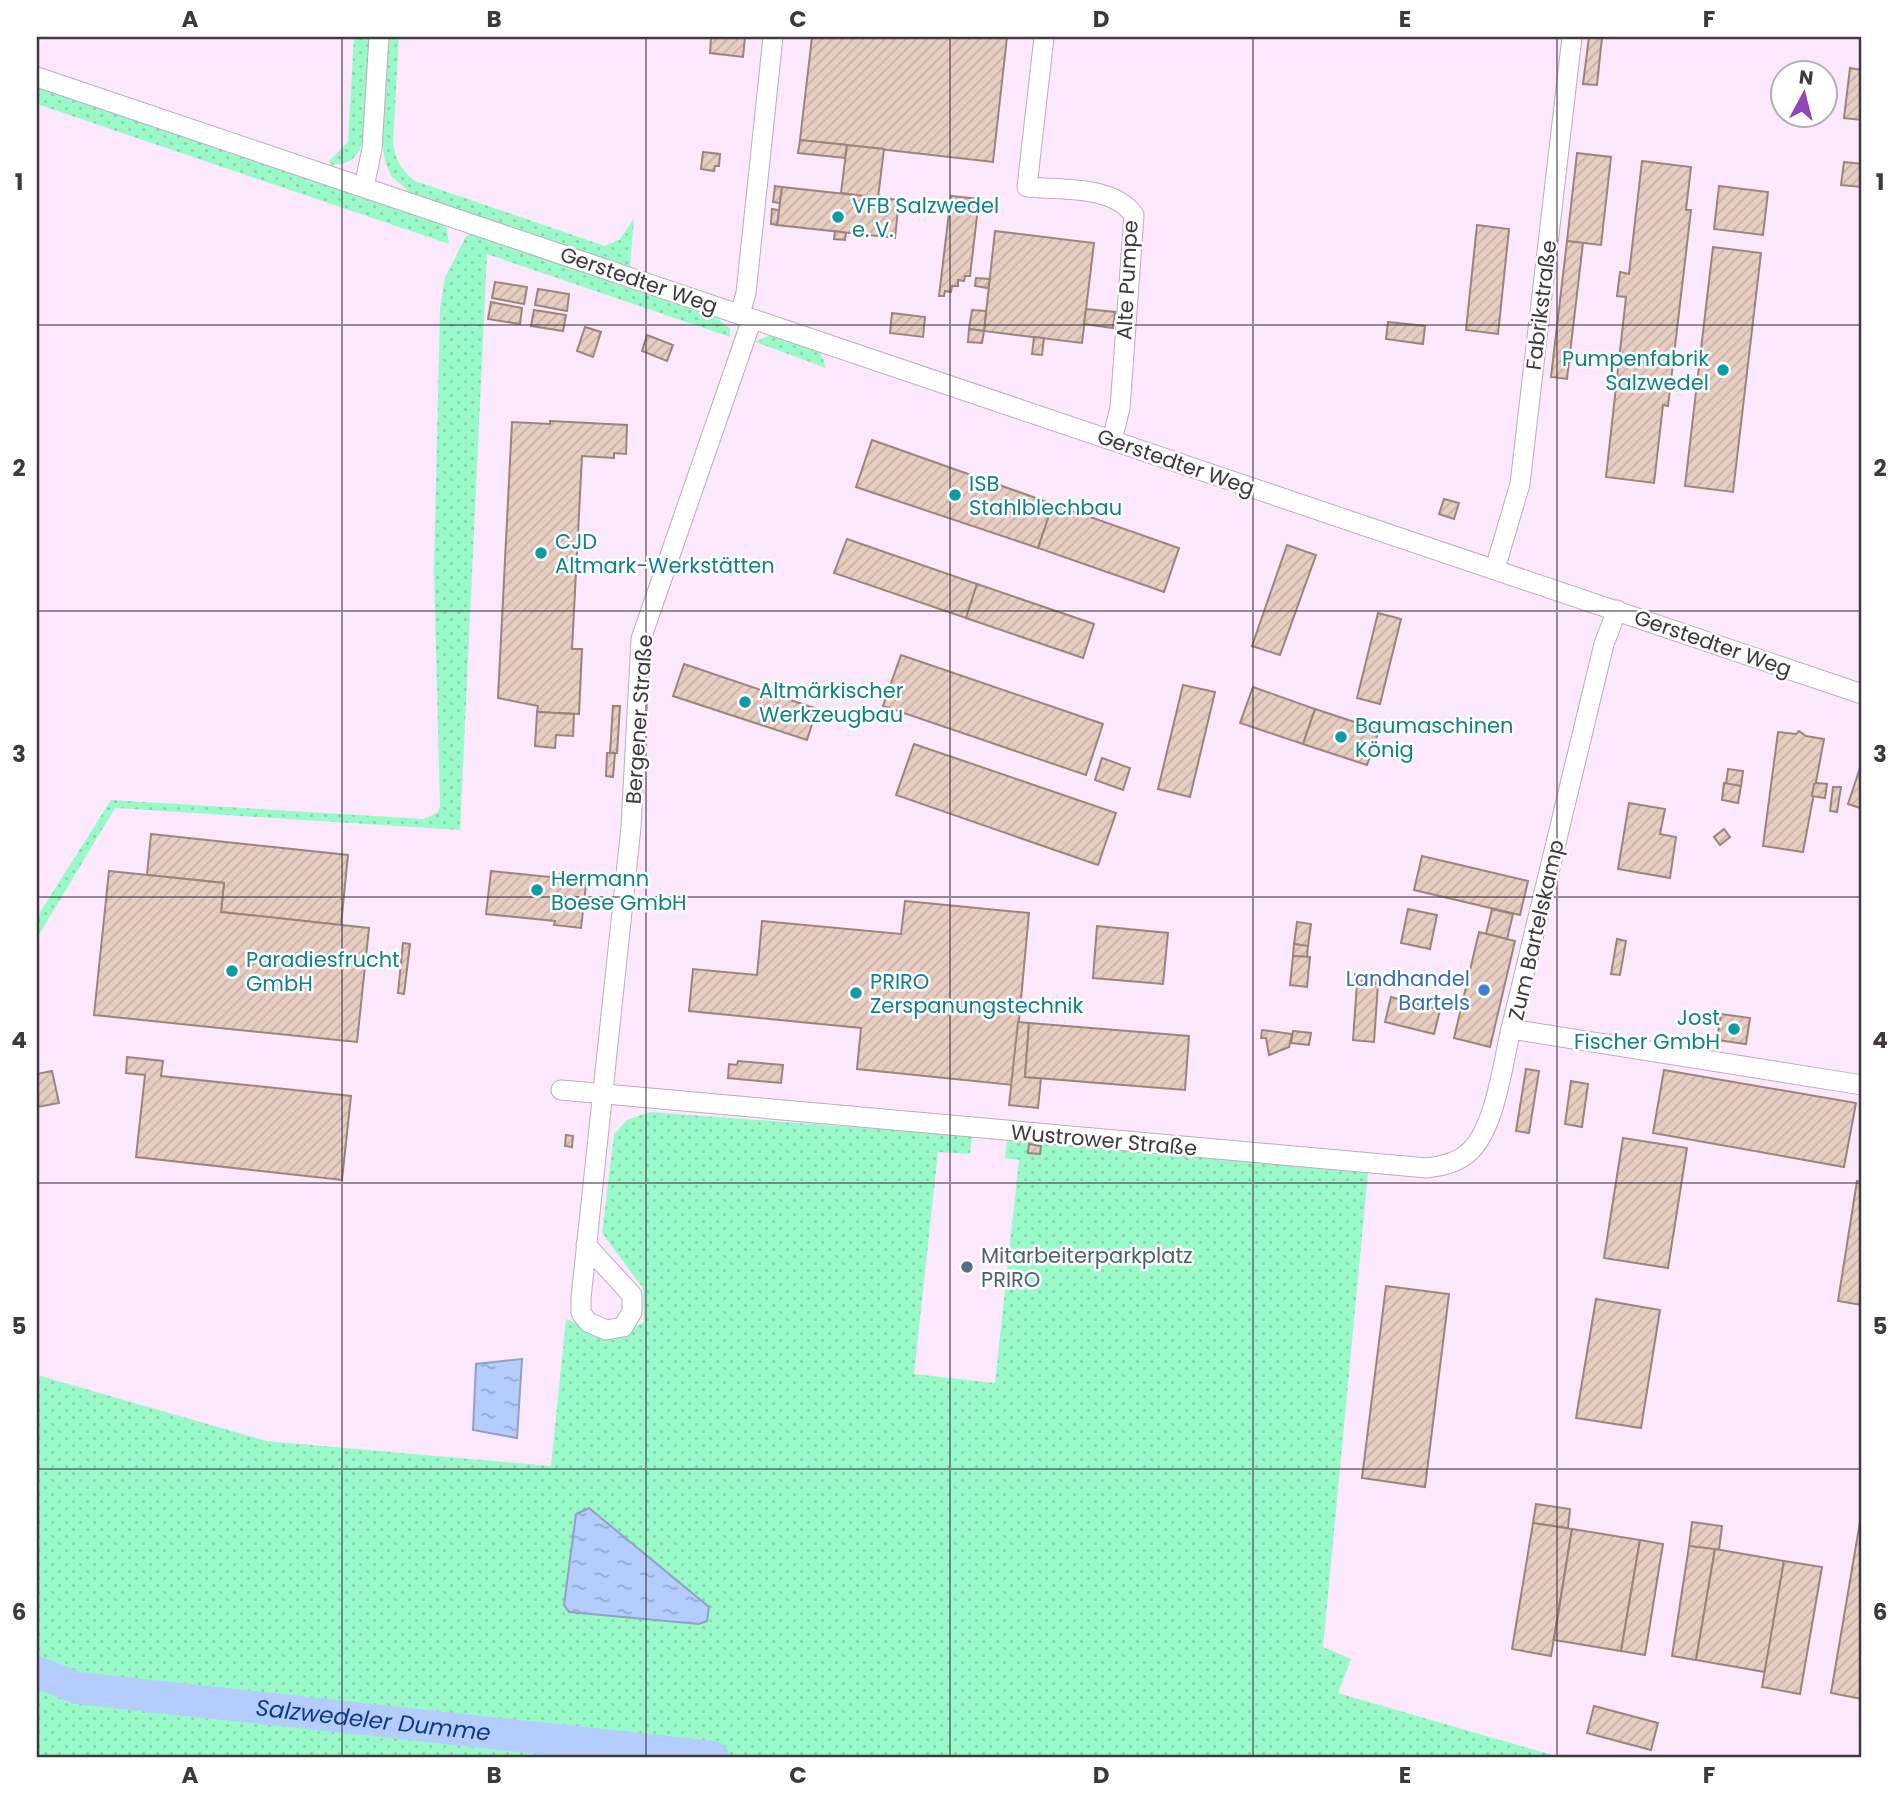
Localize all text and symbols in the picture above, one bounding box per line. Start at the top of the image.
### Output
text: A [182,3,199,35]
text: B [486,3,502,35]
text: C [789,3,807,35]
text: D [1093,3,1109,35]
text: E [1399,3,1411,35]
text: F [1703,3,1715,35]
north arrow [1770,60,1840,130]
text: N [1797,63,1815,92]
text: 1 [15,166,23,198]
text: 1 [1876,166,1884,198]
place label: VFB Salzwedel e. V. [852,191,999,244]
marker: VFB Salzwedel e. V. [830,209,846,225]
street label: Alte Pumpe [1109,219,1145,341]
street label: Fabrikstraße [1519,238,1563,372]
street label: Gerstedter Weg [556,239,722,321]
place label: Pumpenfabrik Salzwedel [1562,344,1709,397]
marker: Pumpenfabrik Salzwedel [1715,362,1731,378]
street label: Gerstedter Weg [1093,421,1259,503]
text: 2 [12,452,26,484]
text: 2 [1873,452,1887,484]
place label: ISB Stahlblechbau [969,469,1122,522]
marker: ISB Stahlblechbau [947,487,963,503]
place label: CJD Altmark-Werkstätten [555,527,775,580]
marker: CJD Altmark-Werkstätten [533,545,549,561]
street label: Gerstedter Weg [1630,602,1796,684]
street label: Bergener Straße [619,633,659,805]
place label: Altmärkischer Werkzeugbau [759,676,904,729]
marker: Altmärkischer Werkzeugbau [737,694,753,710]
place label: Baumaschinen König [1355,711,1514,764]
marker: Baumaschinen König [1333,729,1349,745]
text: 3 [12,738,26,770]
text: 3 [1873,738,1887,770]
street label: Zum Bartelskamp [1501,837,1571,1023]
place label: Hermann Boese GmbH [551,864,687,917]
marker: Hermann Boese GmbH [529,882,545,898]
place label: Paradiesfrucht GmbH [246,945,400,998]
marker: Paradiesfrucht GmbH [224,963,240,979]
place label: Landhandel Bartels [1346,964,1470,1017]
place label: PRIRO Zerspanungstechnik [870,967,1084,1020]
marker: Landhandel Bartels [1476,982,1492,998]
marker: PRIRO Zerspanungstechnik [848,985,864,1001]
place label: Jost Fischer GmbH [1574,1003,1720,1056]
marker: Jost Fischer GmbH [1726,1021,1742,1037]
text: 4 [11,1024,27,1056]
text: 4 [1872,1024,1888,1056]
street label: Wustrower Straße [1010,1117,1198,1163]
place label: Mitarbeiterparkplatz PRIRO [981,1241,1193,1294]
marker: Mitarbeiterparkplatz PRIRO [959,1259,975,1275]
text: 5 [12,1310,26,1342]
text: 5 [1873,1310,1887,1342]
text: 6 [12,1596,26,1628]
text: 6 [1873,1596,1887,1628]
water label: Salzwedeler Dumme [254,1691,492,1749]
text: A [182,1759,199,1791]
text: B [486,1759,502,1791]
text: C [789,1759,807,1791]
text: D [1093,1759,1109,1791]
text: E [1399,1759,1411,1791]
text: F [1703,1759,1715,1791]

